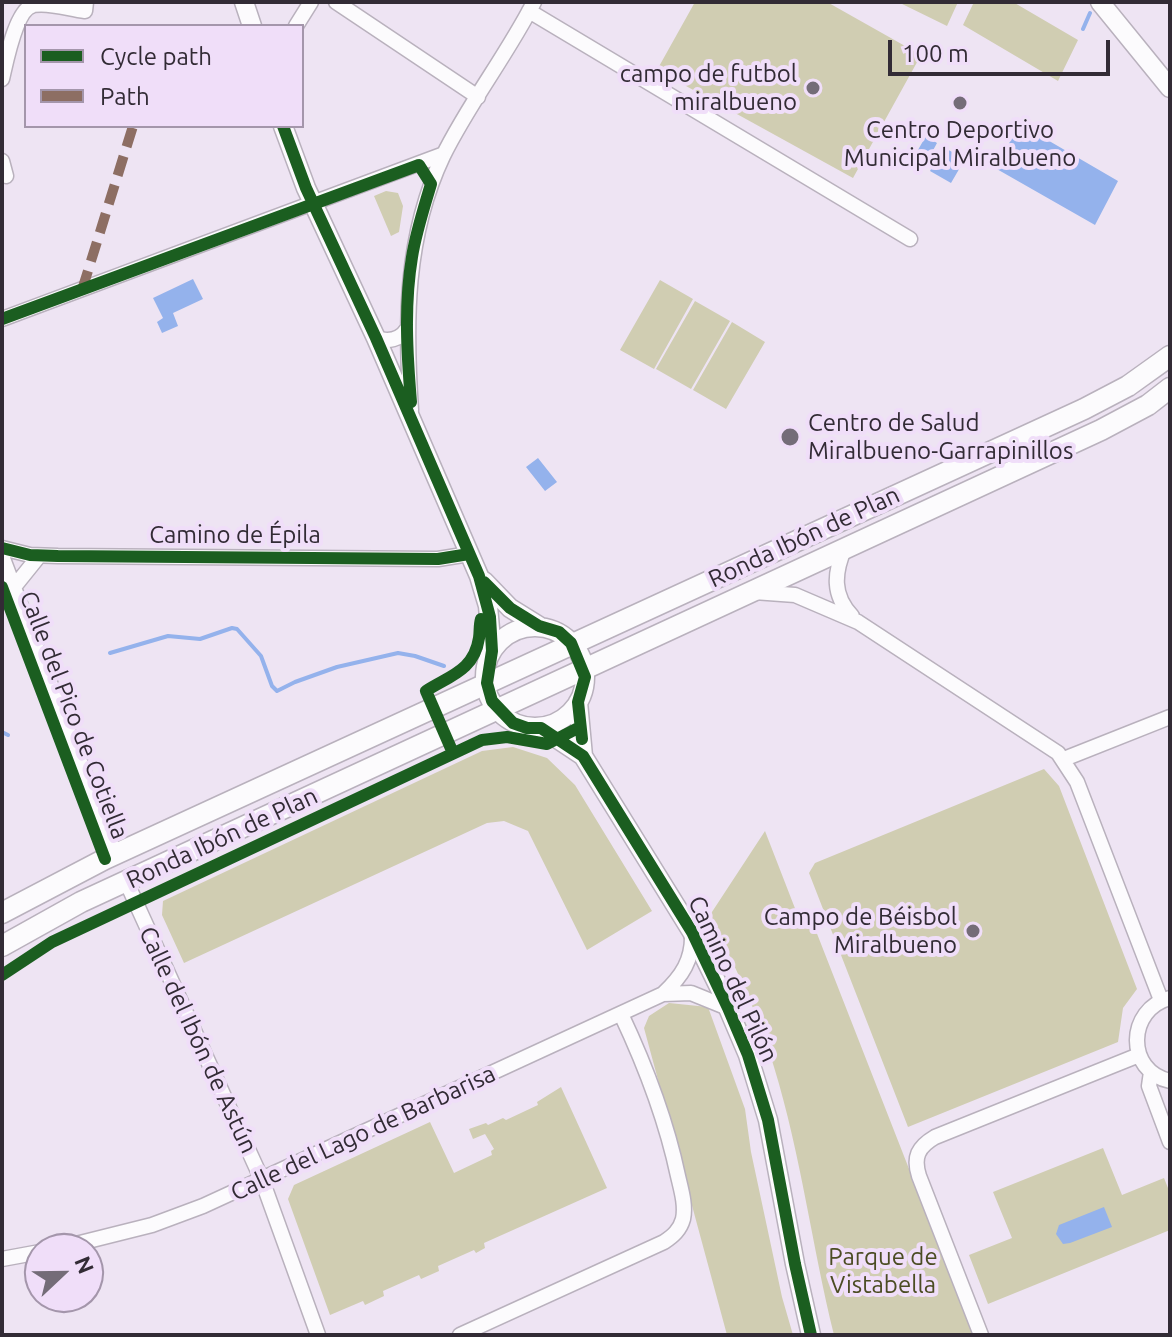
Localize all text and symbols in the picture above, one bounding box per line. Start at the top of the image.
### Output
legend [24,24,304,128]
scale bar [892,24,1114,74]
text: 100 m [902,40,969,67]
text: Cycle path [100,43,212,70]
place label: campo de futbol miralbueno [620,60,797,116]
marker: campo de futbol miralbueno [804,79,822,97]
text: Path [100,83,150,110]
marker: Centro Deportivo Municipal Miralbueno [951,94,969,112]
place label: Centro Deportivo Municipal Miralbueno [844,116,1076,172]
place label: Centro de Salud Miralbueno-Garrapinillos [808,409,1073,465]
marker: Centro de Salud Miralbueno-Garrapinillos [779,426,801,448]
street label: Ronda Ibón de Plan [704,480,904,594]
street label: Camino de Épila [149,521,321,549]
street label: Calle del Pico de Cotiella [13,587,135,843]
street label: Ronda Ibón de Plan [122,781,322,895]
street label: Camino del Pilón [682,891,784,1067]
place label: Campo de Béisbol Miralbueno [764,903,957,959]
street label: Calle del Ibón de Astún [133,922,263,1158]
marker: Campo de Béisbol Miralbueno [964,922,982,940]
street label: Calle del Lago de Barbarisa [226,1059,500,1207]
north arrow [24,1233,104,1313]
park label: Parque de Vistabella [828,1243,938,1299]
text: N [70,1252,100,1277]

